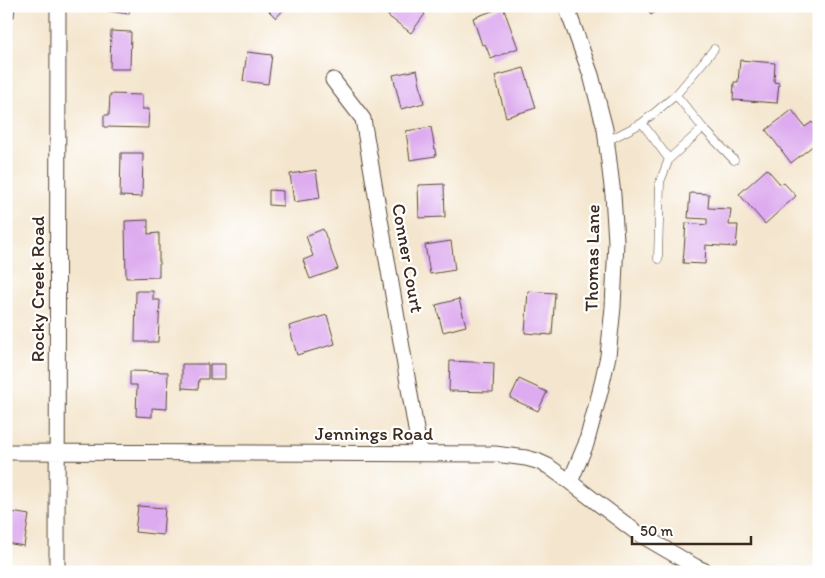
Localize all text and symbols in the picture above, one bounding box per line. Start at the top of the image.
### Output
street label: Conner Court [387,202,429,314]
street label: Thomas Lane [580,204,604,312]
street label: Rocky Creek Road [26,215,49,362]
street label: Jennings Road [315,422,434,445]
scale bar [632,513,751,545]
text: 50 m [640,522,673,540]

